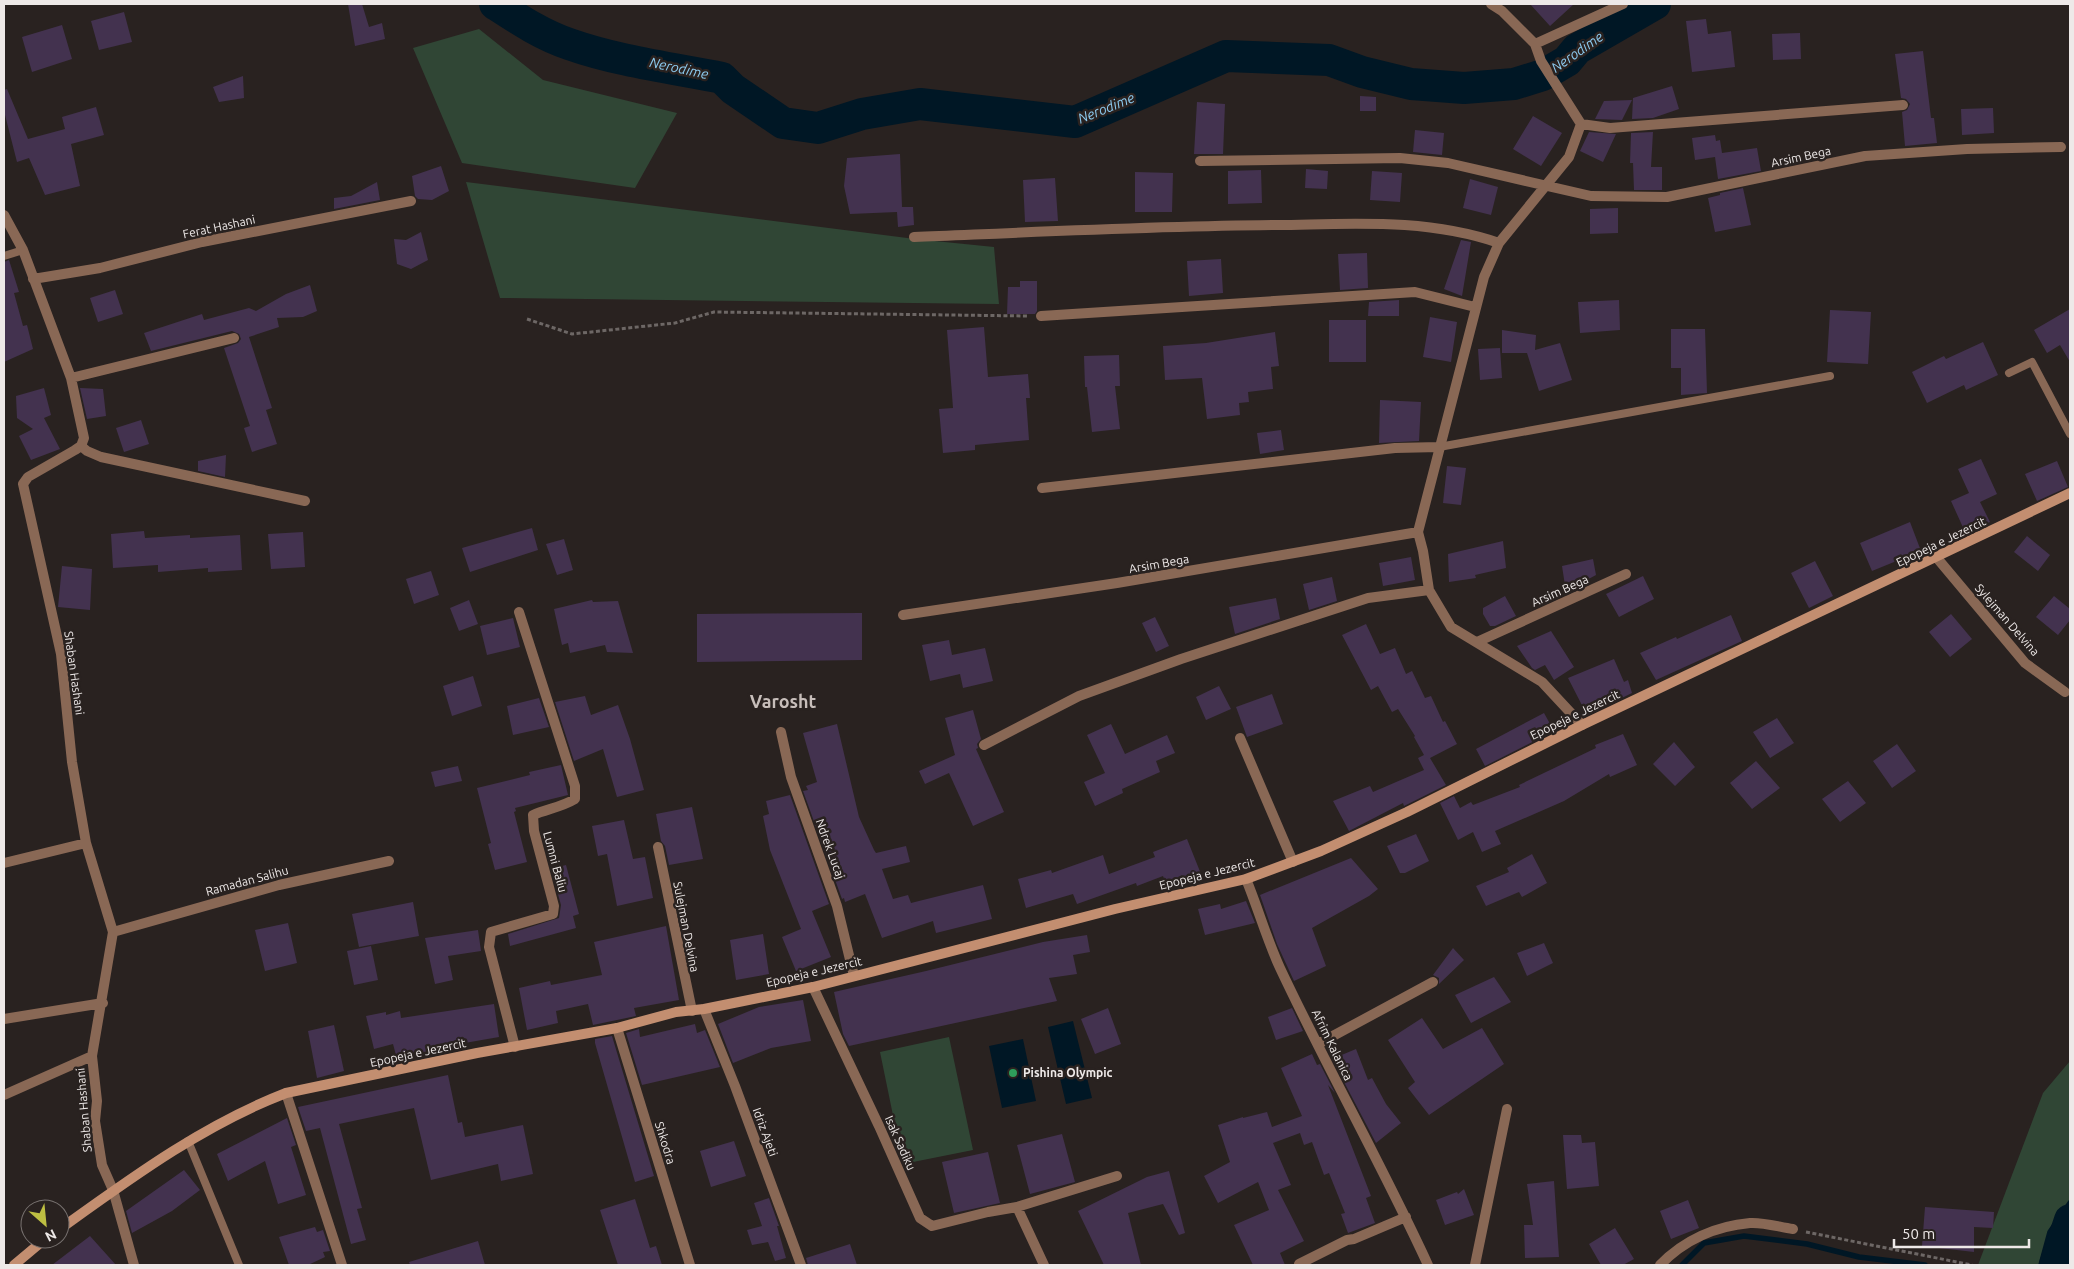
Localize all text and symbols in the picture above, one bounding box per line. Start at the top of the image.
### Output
water label: Nerodime [1548,28,1606,76]
water label: Nerodime [648,54,710,82]
water label: Nerodime [1075,89,1137,127]
street label: Arsim Bega [1770,144,1832,169]
street label: Ferat Hashani [182,212,256,241]
street label: Epopeja e Jezercit [1894,514,1988,569]
street label: Arsim Bega [1128,552,1190,575]
street label: Arsim Bega [1529,572,1590,609]
street label: Sylejman Delvina [1973,581,2042,658]
street label: Shaban Hashani [62,630,87,716]
street label: Epopeja e Jezercit [1528,687,1622,742]
district label: Varosht [750,691,817,711]
street label: Ndrek Lucaj [814,817,847,881]
street label: Lumni Baliu [541,830,570,894]
street label: Epopeja e Jezercit [1158,855,1256,892]
street label: Ramadan Salihu [204,863,290,898]
street label: Sulejman Delvina [671,881,702,973]
street label: Epopeja e Jezercit [765,954,863,989]
street label: Afrim Kalanica [1310,1007,1355,1082]
street label: Epopeja e Jezercit [369,1036,467,1069]
place label: Pishina Olympic [1023,1066,1113,1079]
street label: Shaban Hashani [73,1067,94,1153]
marker: Pishina Olympic [1007,1067,1019,1079]
street label: Idriz Ajeti [751,1106,780,1158]
street label: Isak Sadiku [883,1113,918,1172]
street label: Shkodra [653,1120,678,1166]
north arrow [20,1199,70,1249]
scale bar [1894,1216,2029,1248]
text: 50 m [1902,1225,1935,1242]
text: N [43,1226,59,1245]

